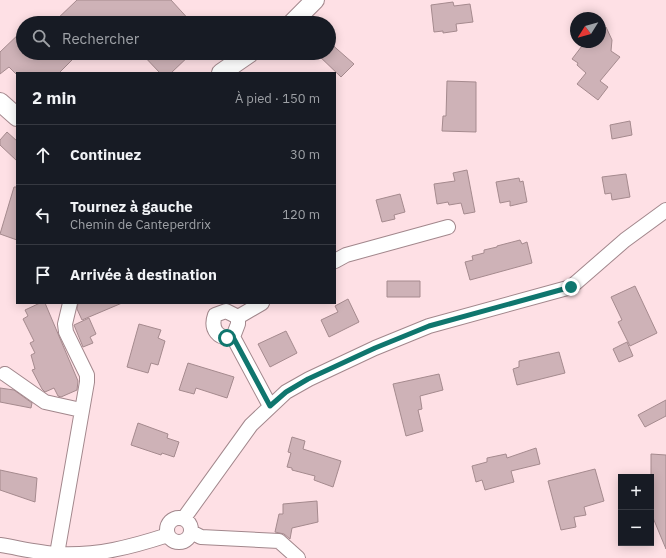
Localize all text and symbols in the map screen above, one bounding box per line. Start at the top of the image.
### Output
north arrow [570,12,606,48]
search box [16,16,336,60]
icon: search [30,27,52,49]
text: Rechercher [62,29,139,48]
text: 2 min [32,87,76,109]
text: À pied · 150 m [235,90,320,107]
icon: ahead [32,144,54,166]
text: Continuez [70,145,141,164]
text: 30 m [290,146,320,163]
text: Tournez à gauche [70,197,193,216]
icon: left [32,204,54,226]
text: 120 m [282,206,320,223]
text: Chemin de Canteperdrix [70,216,211,233]
icon: arrive [32,264,54,286]
text: Arrivée à destination [70,265,217,284]
route end [562,278,580,296]
route start [218,329,236,347]
map controls [618,474,654,546]
button: + [618,474,654,510]
button: − [618,510,654,546]

